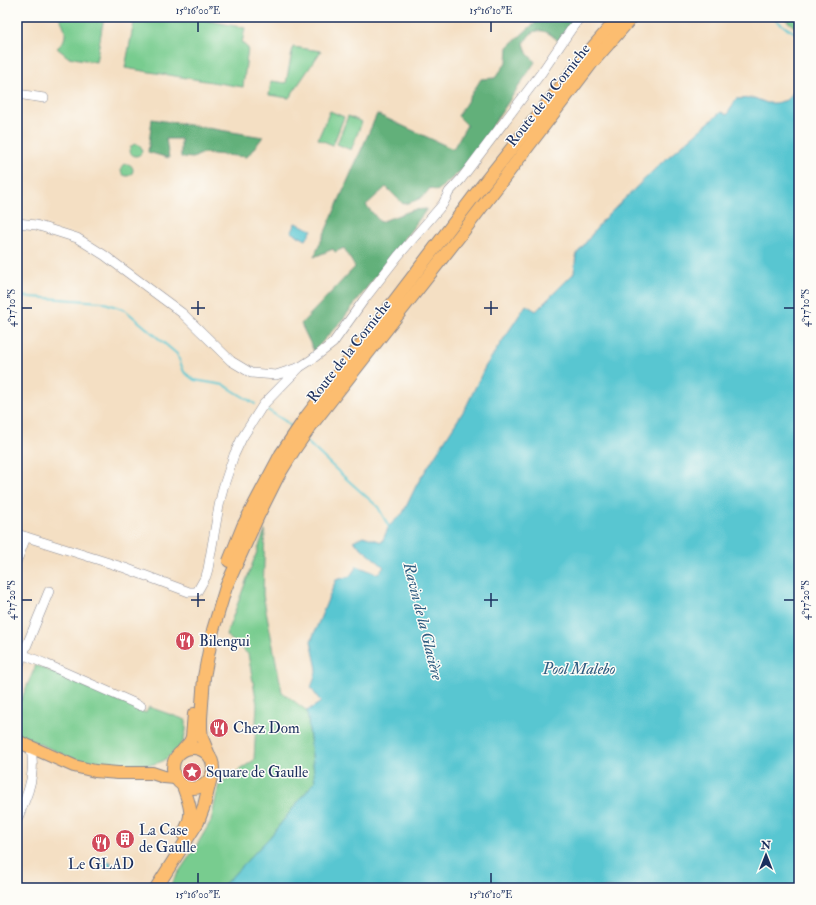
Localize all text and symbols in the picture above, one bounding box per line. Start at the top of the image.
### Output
text: 15°16'00"E [176,5,220,17]
text: 15°16'10"E [470,5,512,17]
street label: Route de la Corniche [502,40,594,151]
text: 4°17'10"S [6,289,18,327]
text: 4°17'10"S [800,289,812,327]
street label: Route de la Corniche [303,296,395,407]
water label: Ravin de la Glacière [399,559,447,683]
text: 4°17'20"S [6,580,18,620]
text: 4°17'20"S [800,580,812,620]
restaurant icon: Bilengui [174,630,196,652]
place label: Bilengui [199,632,250,651]
water label: Pool Malebo [542,659,616,679]
restaurant icon: Chez Dom [208,717,230,739]
place label: Chez Dom [233,719,300,738]
place icon: Square de Gaulle [181,761,203,783]
place label: Square de Gaulle [206,763,308,782]
place label: La Case de Gaulle [139,821,196,857]
building icon: La Case de Gaulle [114,828,136,850]
restaurant icon: Le GLAD [90,832,112,854]
north arrow [746,835,786,875]
text: N [760,839,772,852]
place label: Le GLAD [68,855,134,874]
text: 15°16'00"E [176,889,220,901]
text: 15°16'10"E [470,889,512,901]

